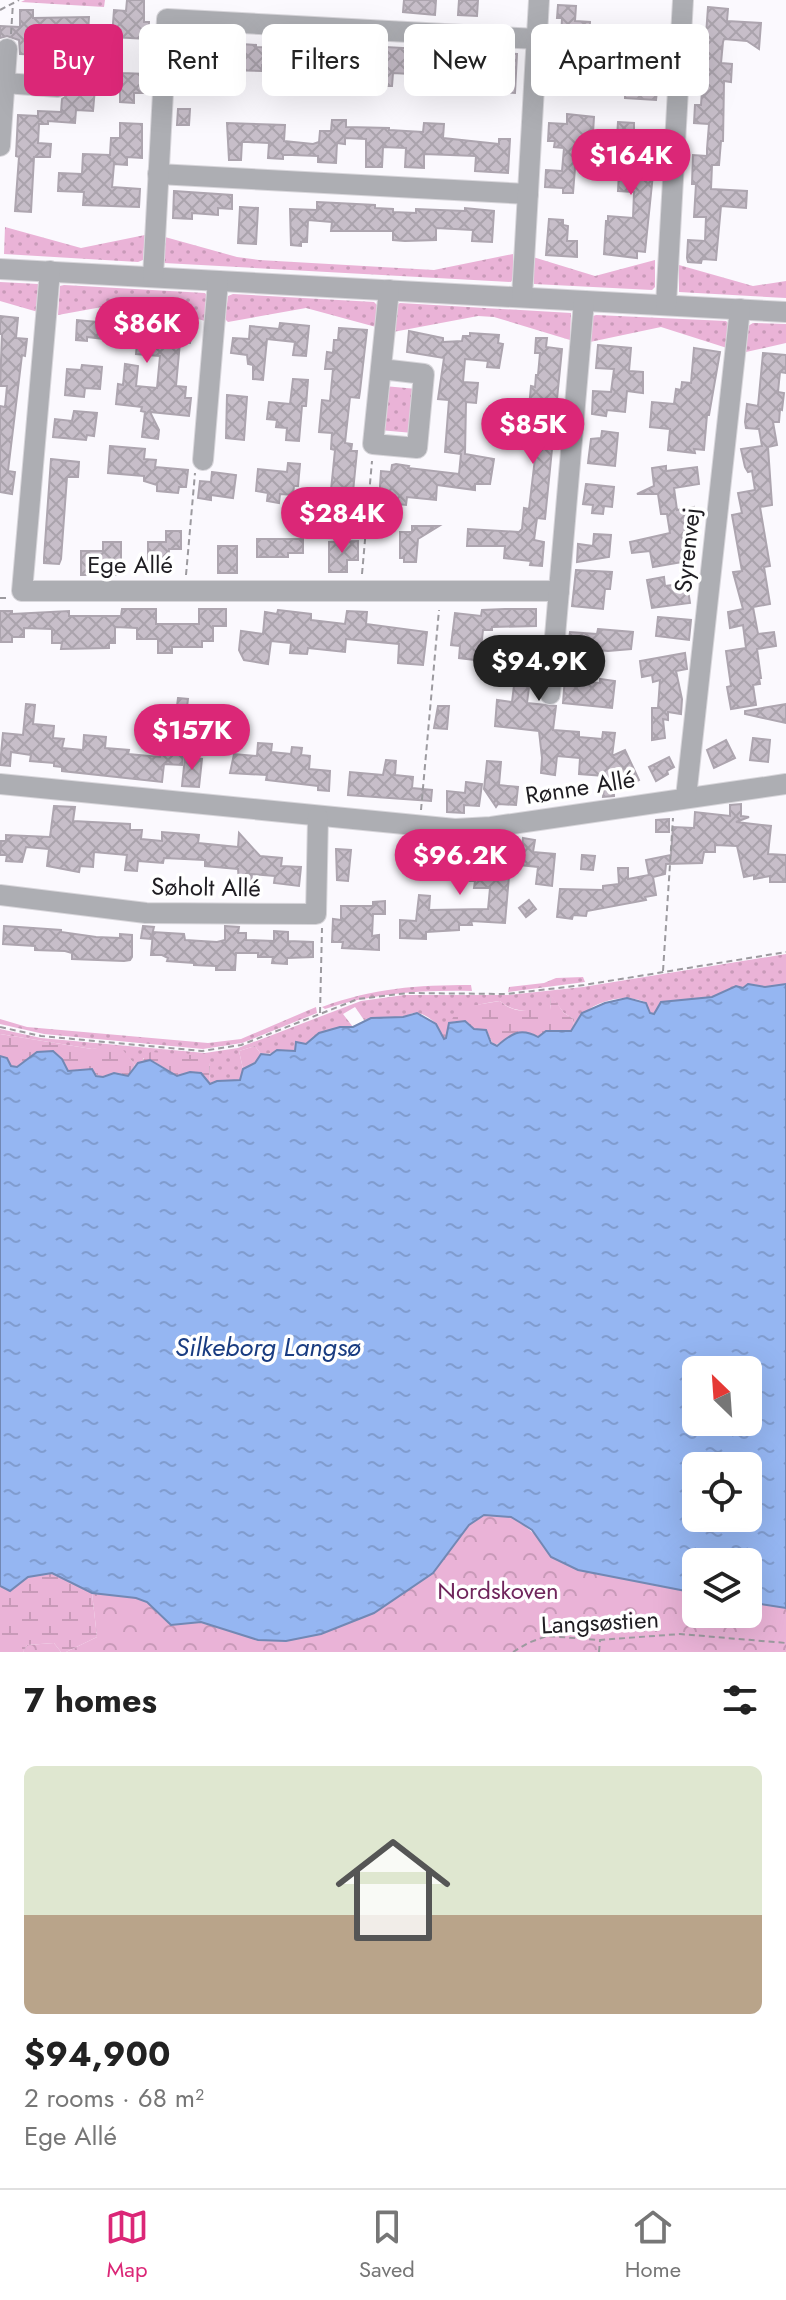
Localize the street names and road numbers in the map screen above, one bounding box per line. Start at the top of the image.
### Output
street label: Syrenvej [665,506,709,594]
street label: Ege Allé [87,547,173,582]
street label: Rønne Allé [523,761,637,813]
street label: Søholt Allé [151,869,261,905]
street label: Langsøstien [540,1601,660,1643]

